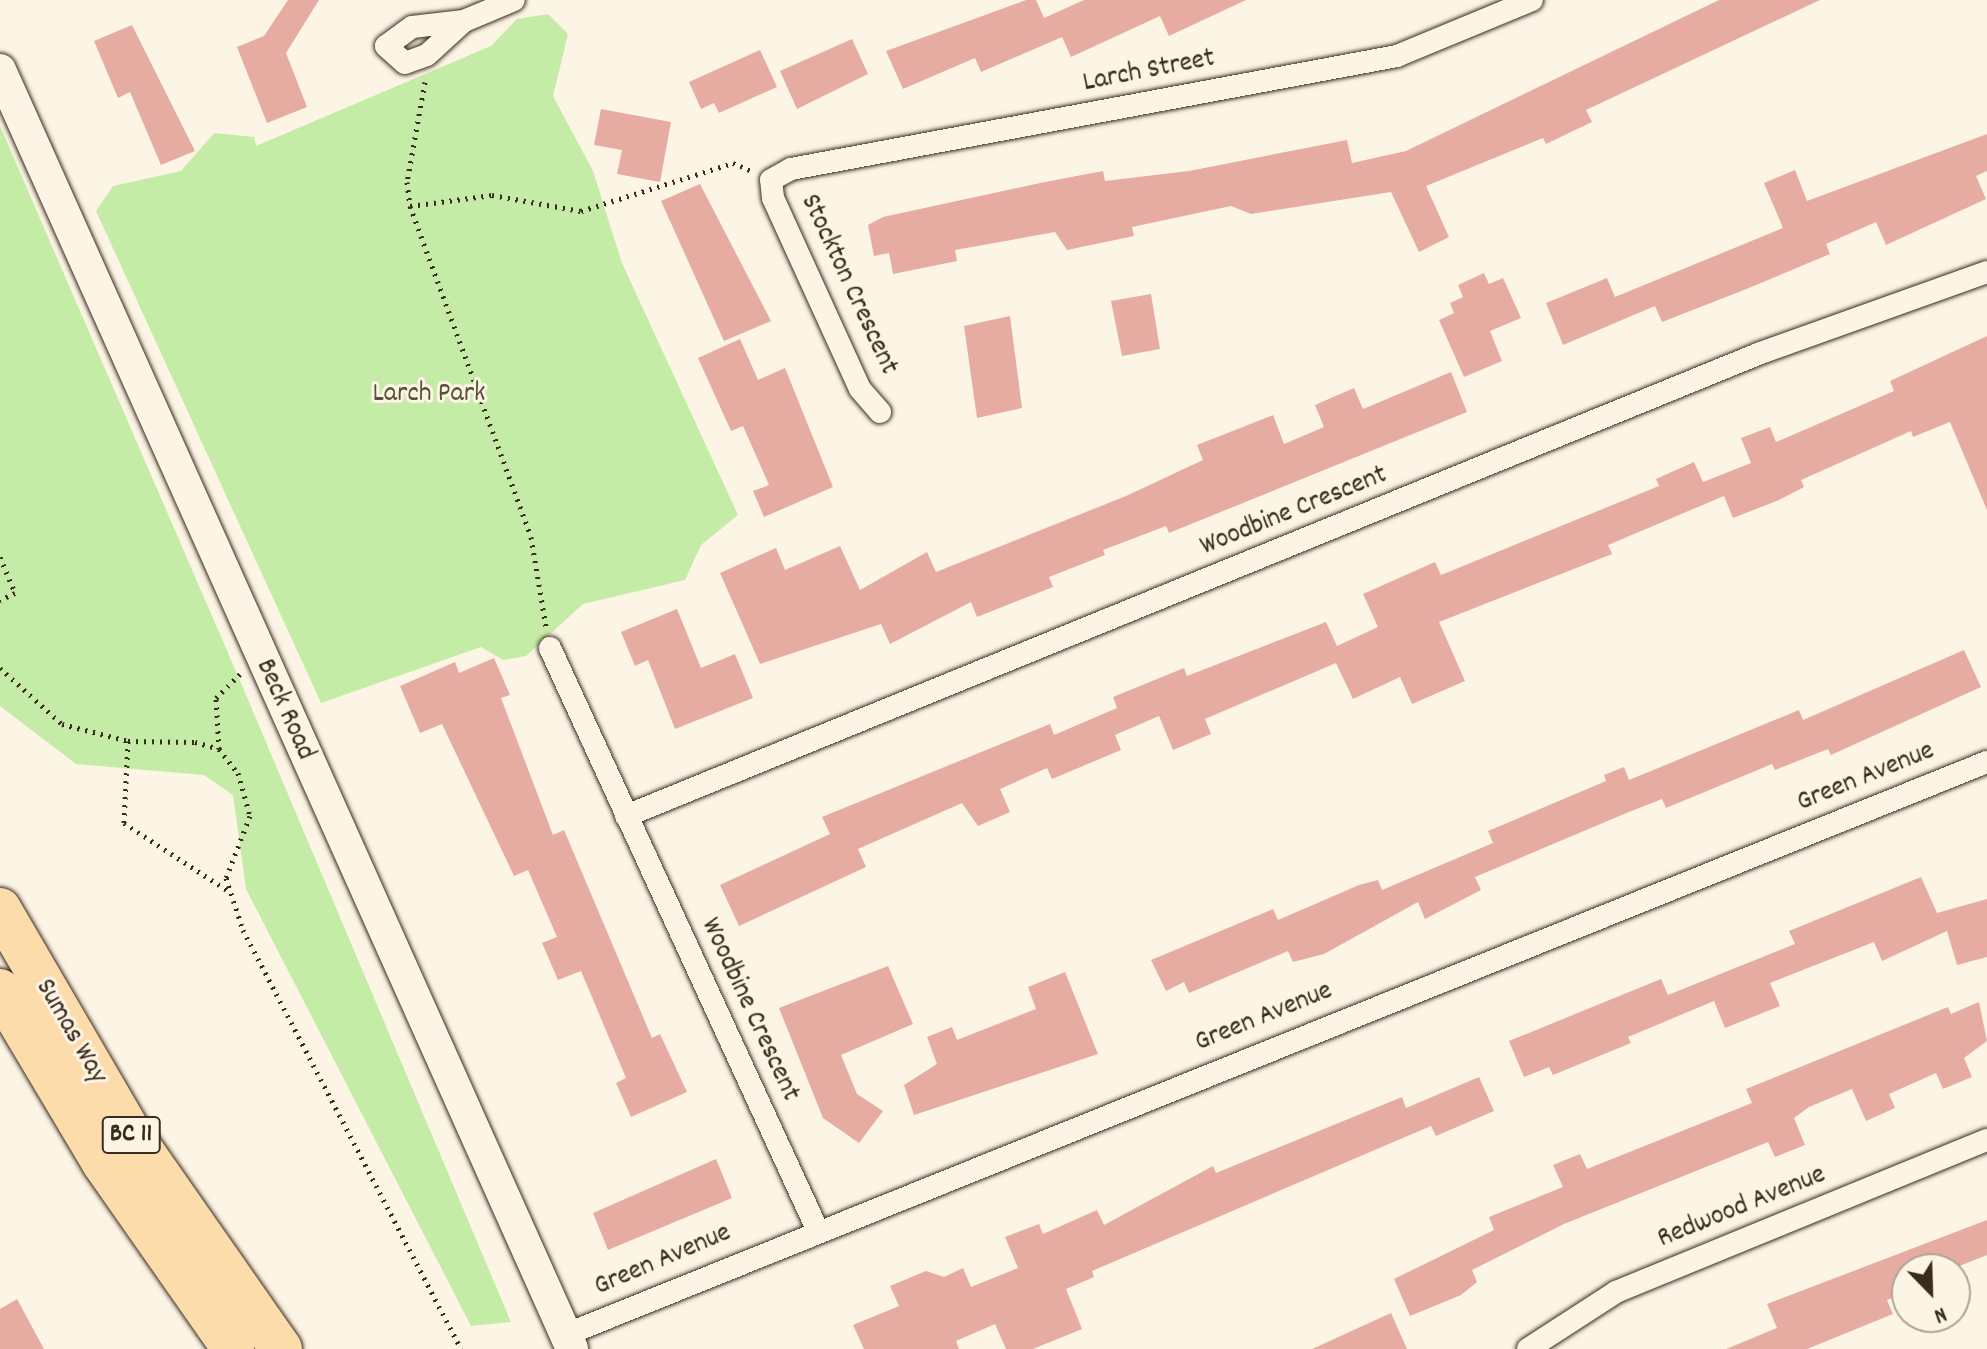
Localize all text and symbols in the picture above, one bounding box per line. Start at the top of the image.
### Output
street label: Larch Street [1080,43,1218,101]
street label: Stockton Crescent [792,189,904,381]
park label: Larch Park [372,378,486,412]
street label: Woodbine Crescent [1196,459,1392,565]
street label: Beck Road [247,654,321,766]
street label: Green Avenue [1792,735,1940,821]
street label: Woodbine Crescent [692,913,806,1107]
street label: Sumas Way [27,974,113,1090]
street label: Green Avenue [1190,975,1338,1061]
road number: BC 11 [101,1113,161,1157]
street label: Redwood Avenue [1653,1159,1831,1257]
street label: Green Avenue [590,1217,736,1305]
north arrow [1891,1253,1971,1333]
text: N [1929,1297,1951,1330]

